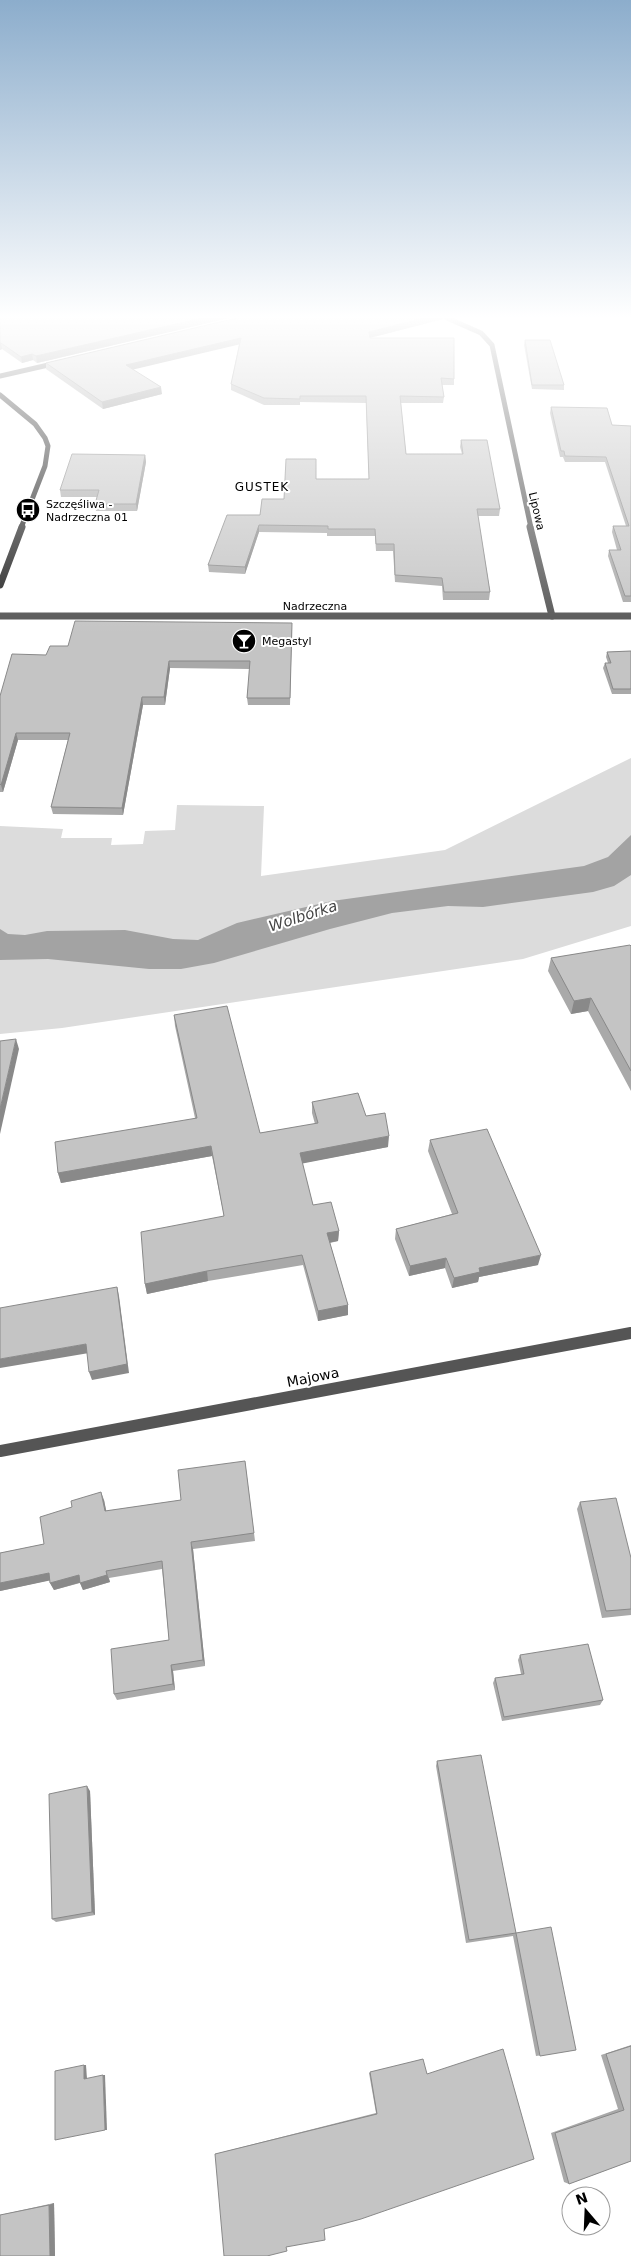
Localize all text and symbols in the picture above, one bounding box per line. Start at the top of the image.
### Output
district label: GUSTEK [235,480,289,494]
street label: Lipowa [526,491,547,531]
bus stop icon: Szczęśliwa - Nadrzeczna 01 [15,497,41,523]
place label: Szczęśliwa - Nadrzeczna 01 [46,498,128,524]
street label: Nadrzeczna [283,600,347,613]
bar icon: Megastyl [231,628,257,654]
place label: Megastyl [262,635,312,648]
water label: Wolbórka [266,896,340,936]
street label: Majowa [285,1364,341,1390]
north arrow [561,2186,611,2236]
text: N [574,2189,590,2208]

